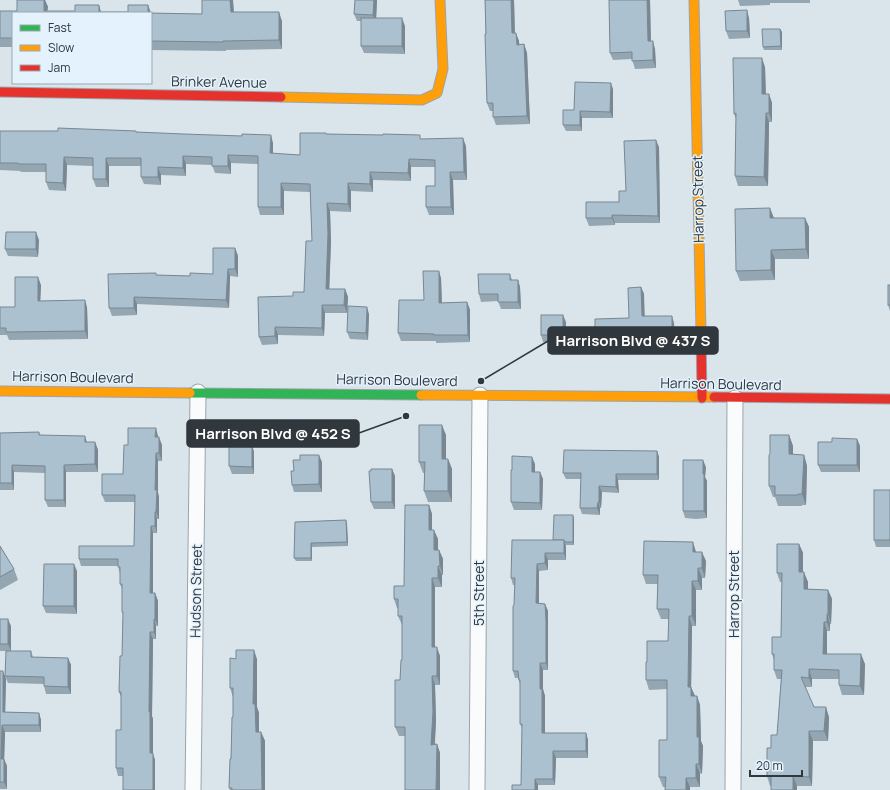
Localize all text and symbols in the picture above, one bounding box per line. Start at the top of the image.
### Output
legend [12,12,152,84]
text: Fast [48,19,72,36]
text: Slow [48,39,74,56]
text: Jam [48,59,70,76]
street label: Brinker Avenue [171,71,267,92]
street label: Harrop Street [687,155,708,243]
callout: Harrison Blvd @ 437 S [548,327,718,354]
text: Harrison Blvd @ 437 S [556,330,711,351]
street label: Harrison Boulevard [12,366,134,387]
street label: Harrison Boulevard [336,369,458,390]
street label: Harrison Boulevard [660,373,782,394]
callout: Harrison Blvd @ 452 S [187,420,359,447]
text: Harrison Blvd @ 452 S [195,423,351,444]
street label: Hudson Street [185,543,206,638]
street label: Harrop Street [724,550,743,638]
street label: 5th Street [469,560,488,626]
scale bar [750,752,802,778]
text: 20 m [756,757,783,774]

